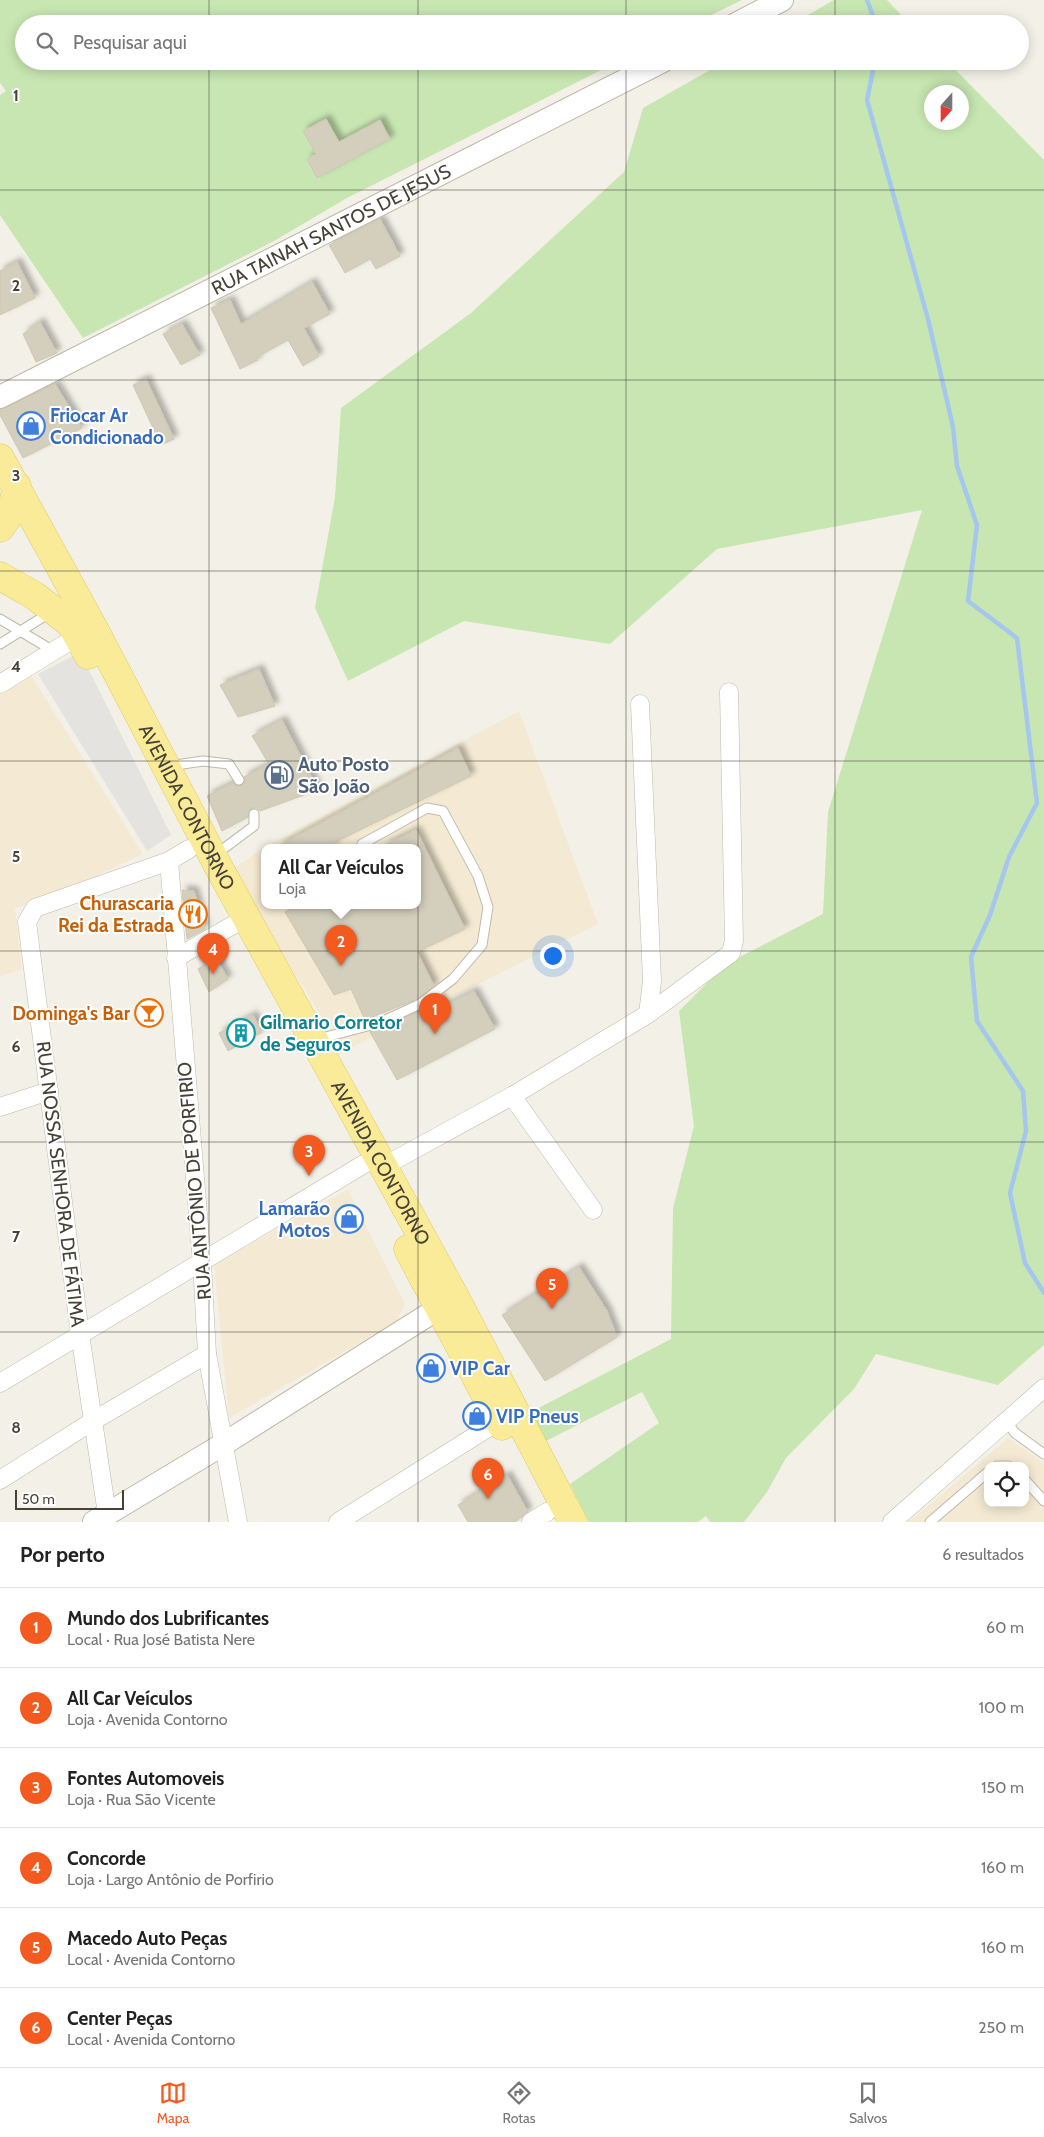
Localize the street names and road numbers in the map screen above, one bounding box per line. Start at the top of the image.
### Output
street label: RUA TAINAH SANTOS DE JESUS [208,159,455,300]
street label: AVENIDA CONTORNO [134,720,240,894]
street label: RUA NOSSA SENHORA DE FÁTIMA [32,1040,90,1329]
street label: RUA ANTÔNIO DE PORFIRIO [173,1061,216,1301]
street label: AVENIDA CONTORNO [326,1077,435,1249]

